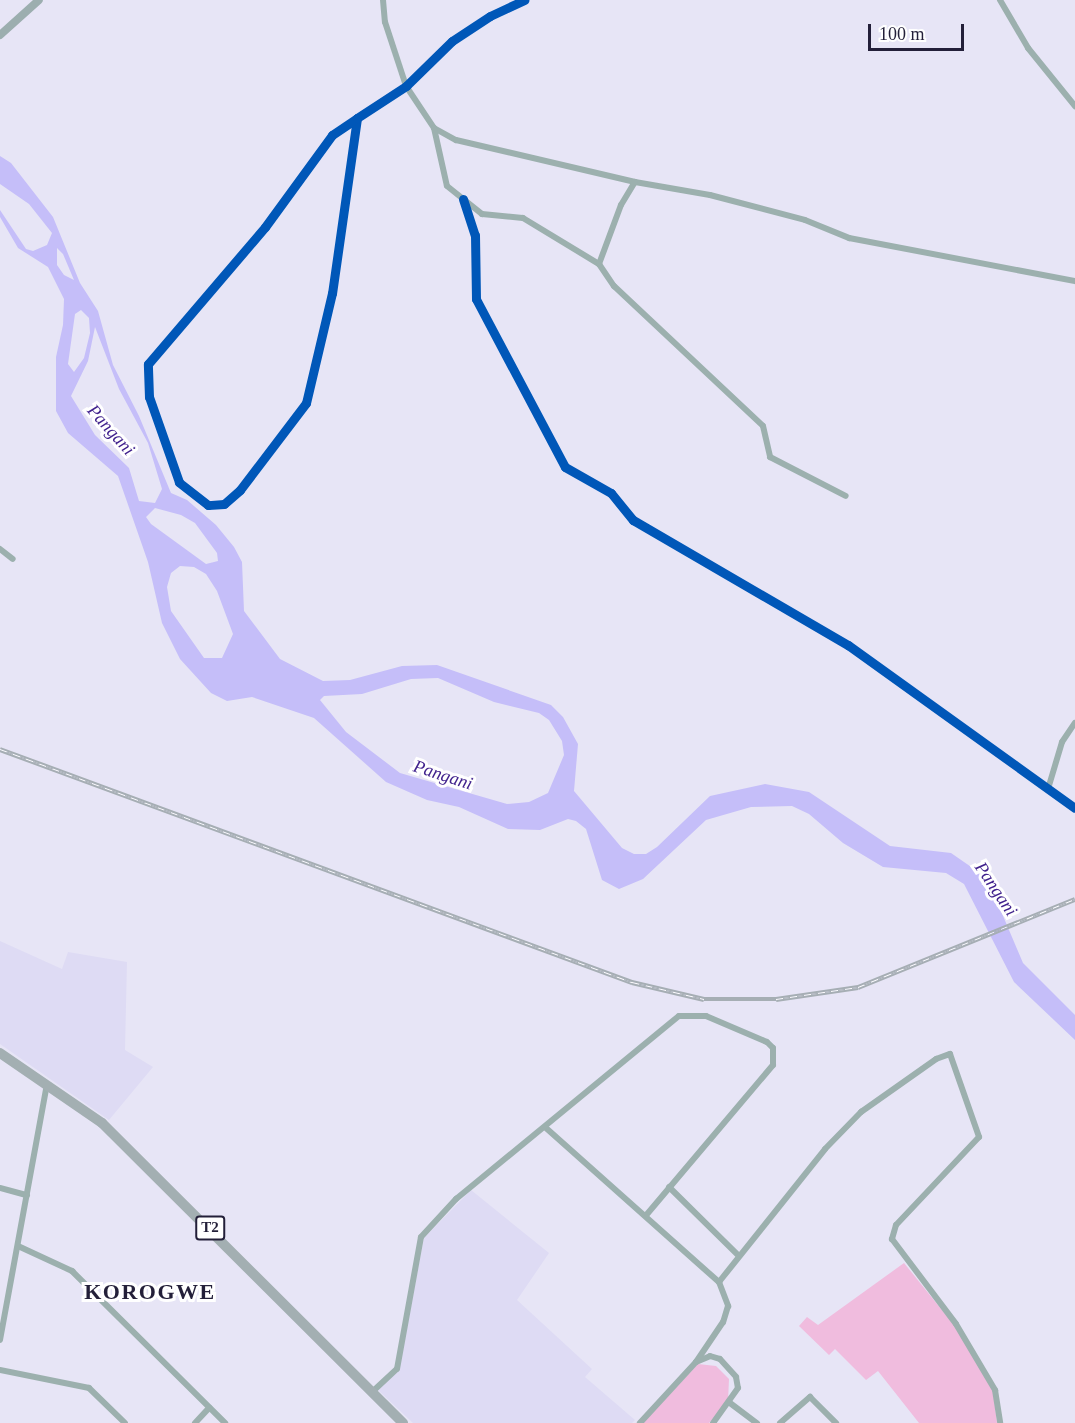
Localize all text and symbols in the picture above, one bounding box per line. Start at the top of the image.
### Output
scale bar [871,12,967,50]
text: 100 m [879,24,925,44]
water label: Pangani [83,400,139,460]
water label: Pangani [411,755,475,795]
water label: Pangani [970,858,1022,920]
road number: T2 [195,1216,225,1240]
district label: KOROGWE [84,1279,216,1305]

